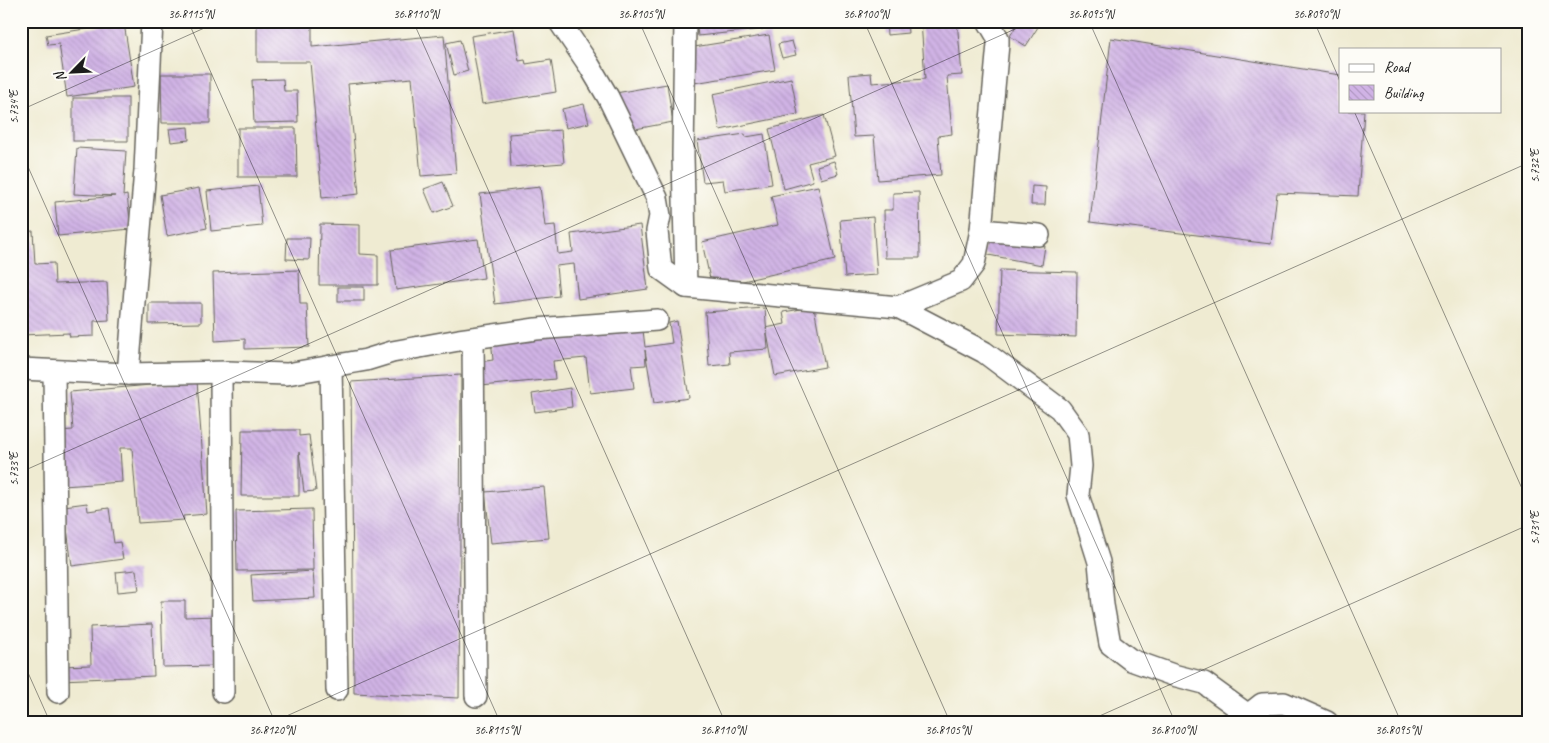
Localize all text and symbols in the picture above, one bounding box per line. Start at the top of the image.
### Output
text: 36.8115°N [168,6,215,22]
text: 36.8110°N [393,6,440,22]
text: 36.8105°N [618,6,665,22]
text: 36.8100°N [843,6,890,22]
text: 36.8095°N [1068,6,1115,22]
text: 36.8090°N [1293,6,1340,22]
north arrow [48,48,98,98]
legend [1339,48,1502,112]
text: Road [1384,58,1411,77]
text: N [50,68,70,85]
text: Building [1384,84,1424,103]
text: 5.734°E [6,88,22,124]
text: 5.732°E [1527,147,1543,183]
text: 5.733°E [6,450,22,486]
text: 5.731°E [1527,509,1543,545]
text: 36.8120°N [249,722,296,738]
text: 36.8115°N [474,722,521,738]
text: 36.8110°N [700,722,747,738]
text: 36.8105°N [925,722,972,738]
text: 36.8100°N [1150,722,1197,738]
text: 36.8095°N [1375,722,1422,738]

